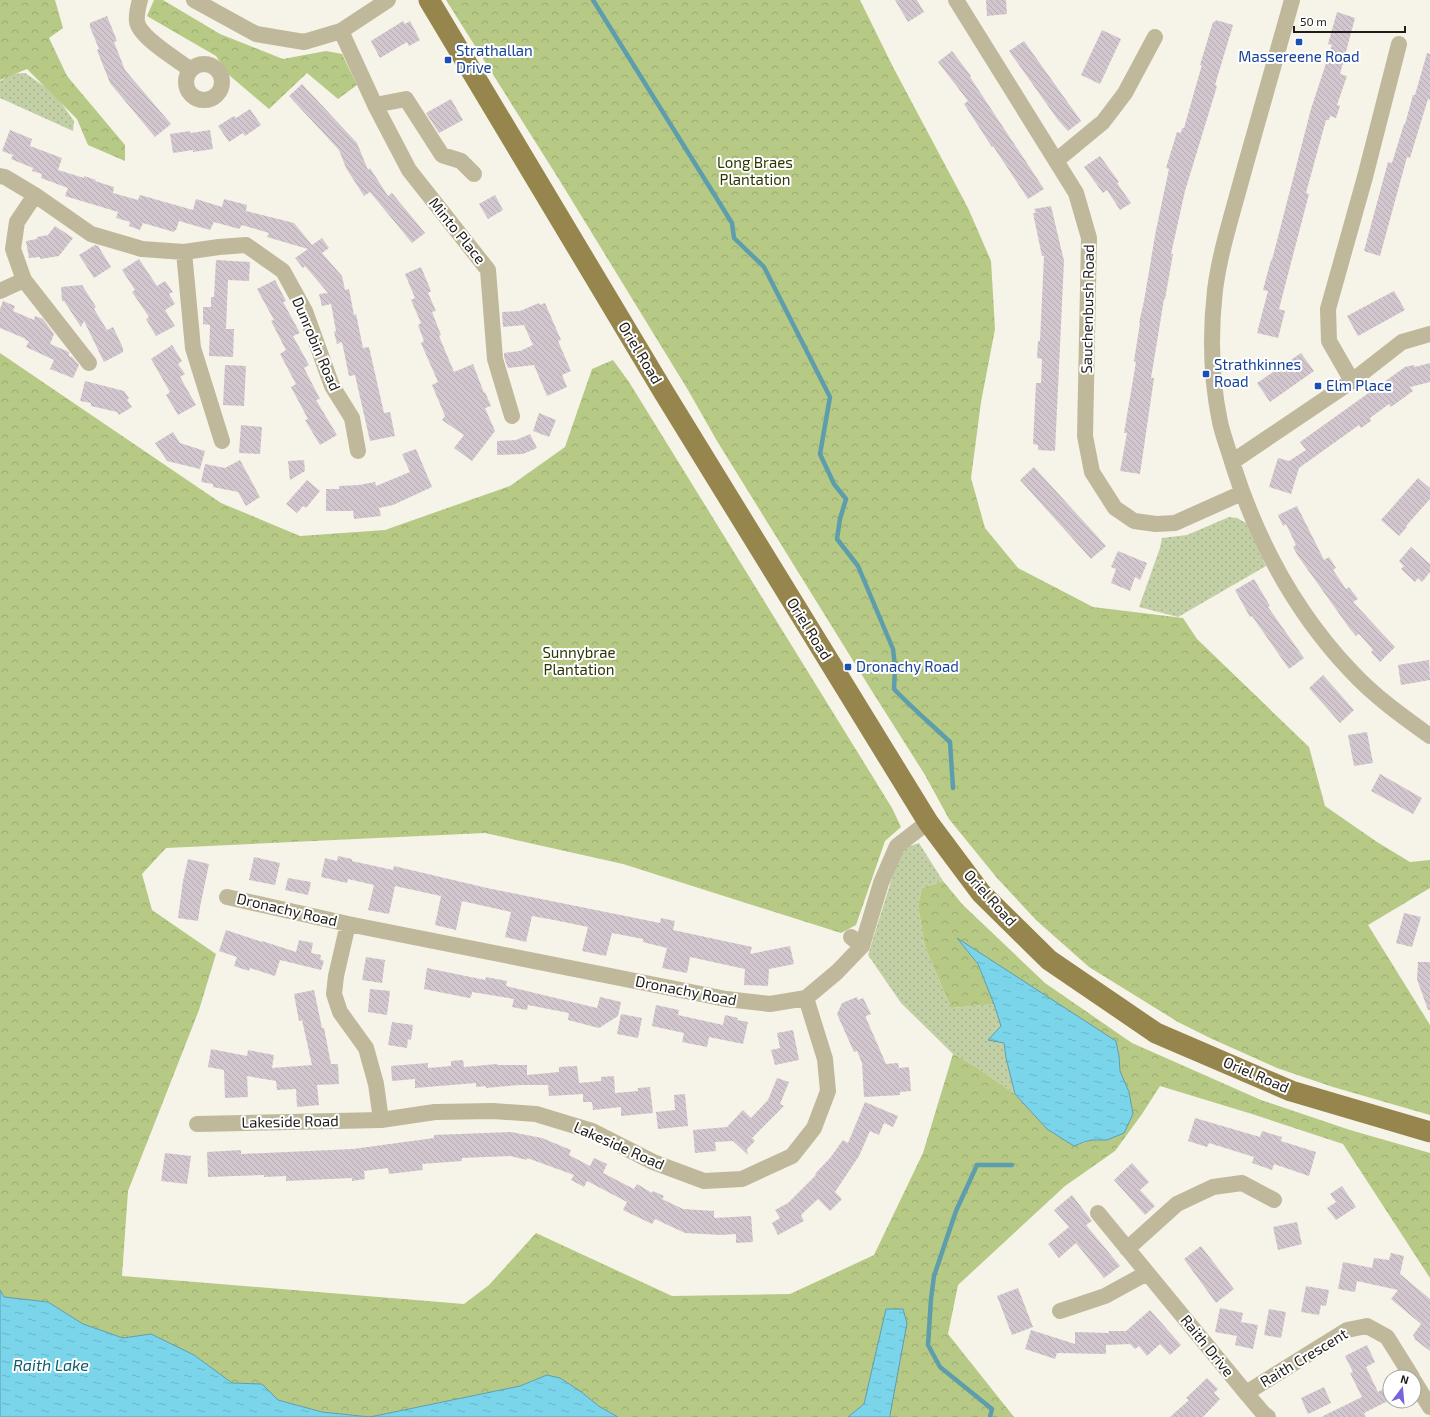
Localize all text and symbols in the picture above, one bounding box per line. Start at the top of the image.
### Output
scale bar [1294,8,1405,34]
text: 50 m [1300,14,1327,28]
marker: Massereene Road [1294,37,1304,47]
place label: Strathallan Drive [456,41,533,76]
place label: Massereene Road [1238,47,1360,65]
marker: Strathallan Drive [443,55,453,65]
park label: Long Braes Plantation [717,153,793,188]
street label: Minto Place [426,194,490,267]
street label: Sauchenbush Road [1077,244,1097,374]
street label: Dunrobin Road [289,294,345,393]
street label: Oriel Road [615,318,667,387]
place label: Strathkinnes Road [1214,355,1301,390]
marker: Strathkinnes Road [1201,369,1211,379]
place label: Elm Place [1326,376,1392,394]
marker: Elm Place [1313,381,1323,391]
street label: Oriel Road [784,594,836,663]
park label: Sunnybrae Plantation [542,643,616,678]
place label: Dronachy Road [856,657,959,675]
marker: Dronachy Road [843,662,853,672]
street label: Oriel Road [961,865,1021,929]
street label: Dronachy Road [235,889,339,929]
street label: Dronachy Road [634,971,738,1009]
street label: Oriel Road [1221,1052,1292,1096]
street label: Lakeside Road [241,1111,339,1131]
street label: Lakeside Road [571,1117,668,1173]
street label: Raith Drive [1177,1311,1238,1380]
street label: Raith Crescent [1257,1324,1351,1390]
water label: Raith Lake [13,1355,89,1374]
north arrow [1382,1369,1422,1409]
text: N [1399,1372,1411,1386]

